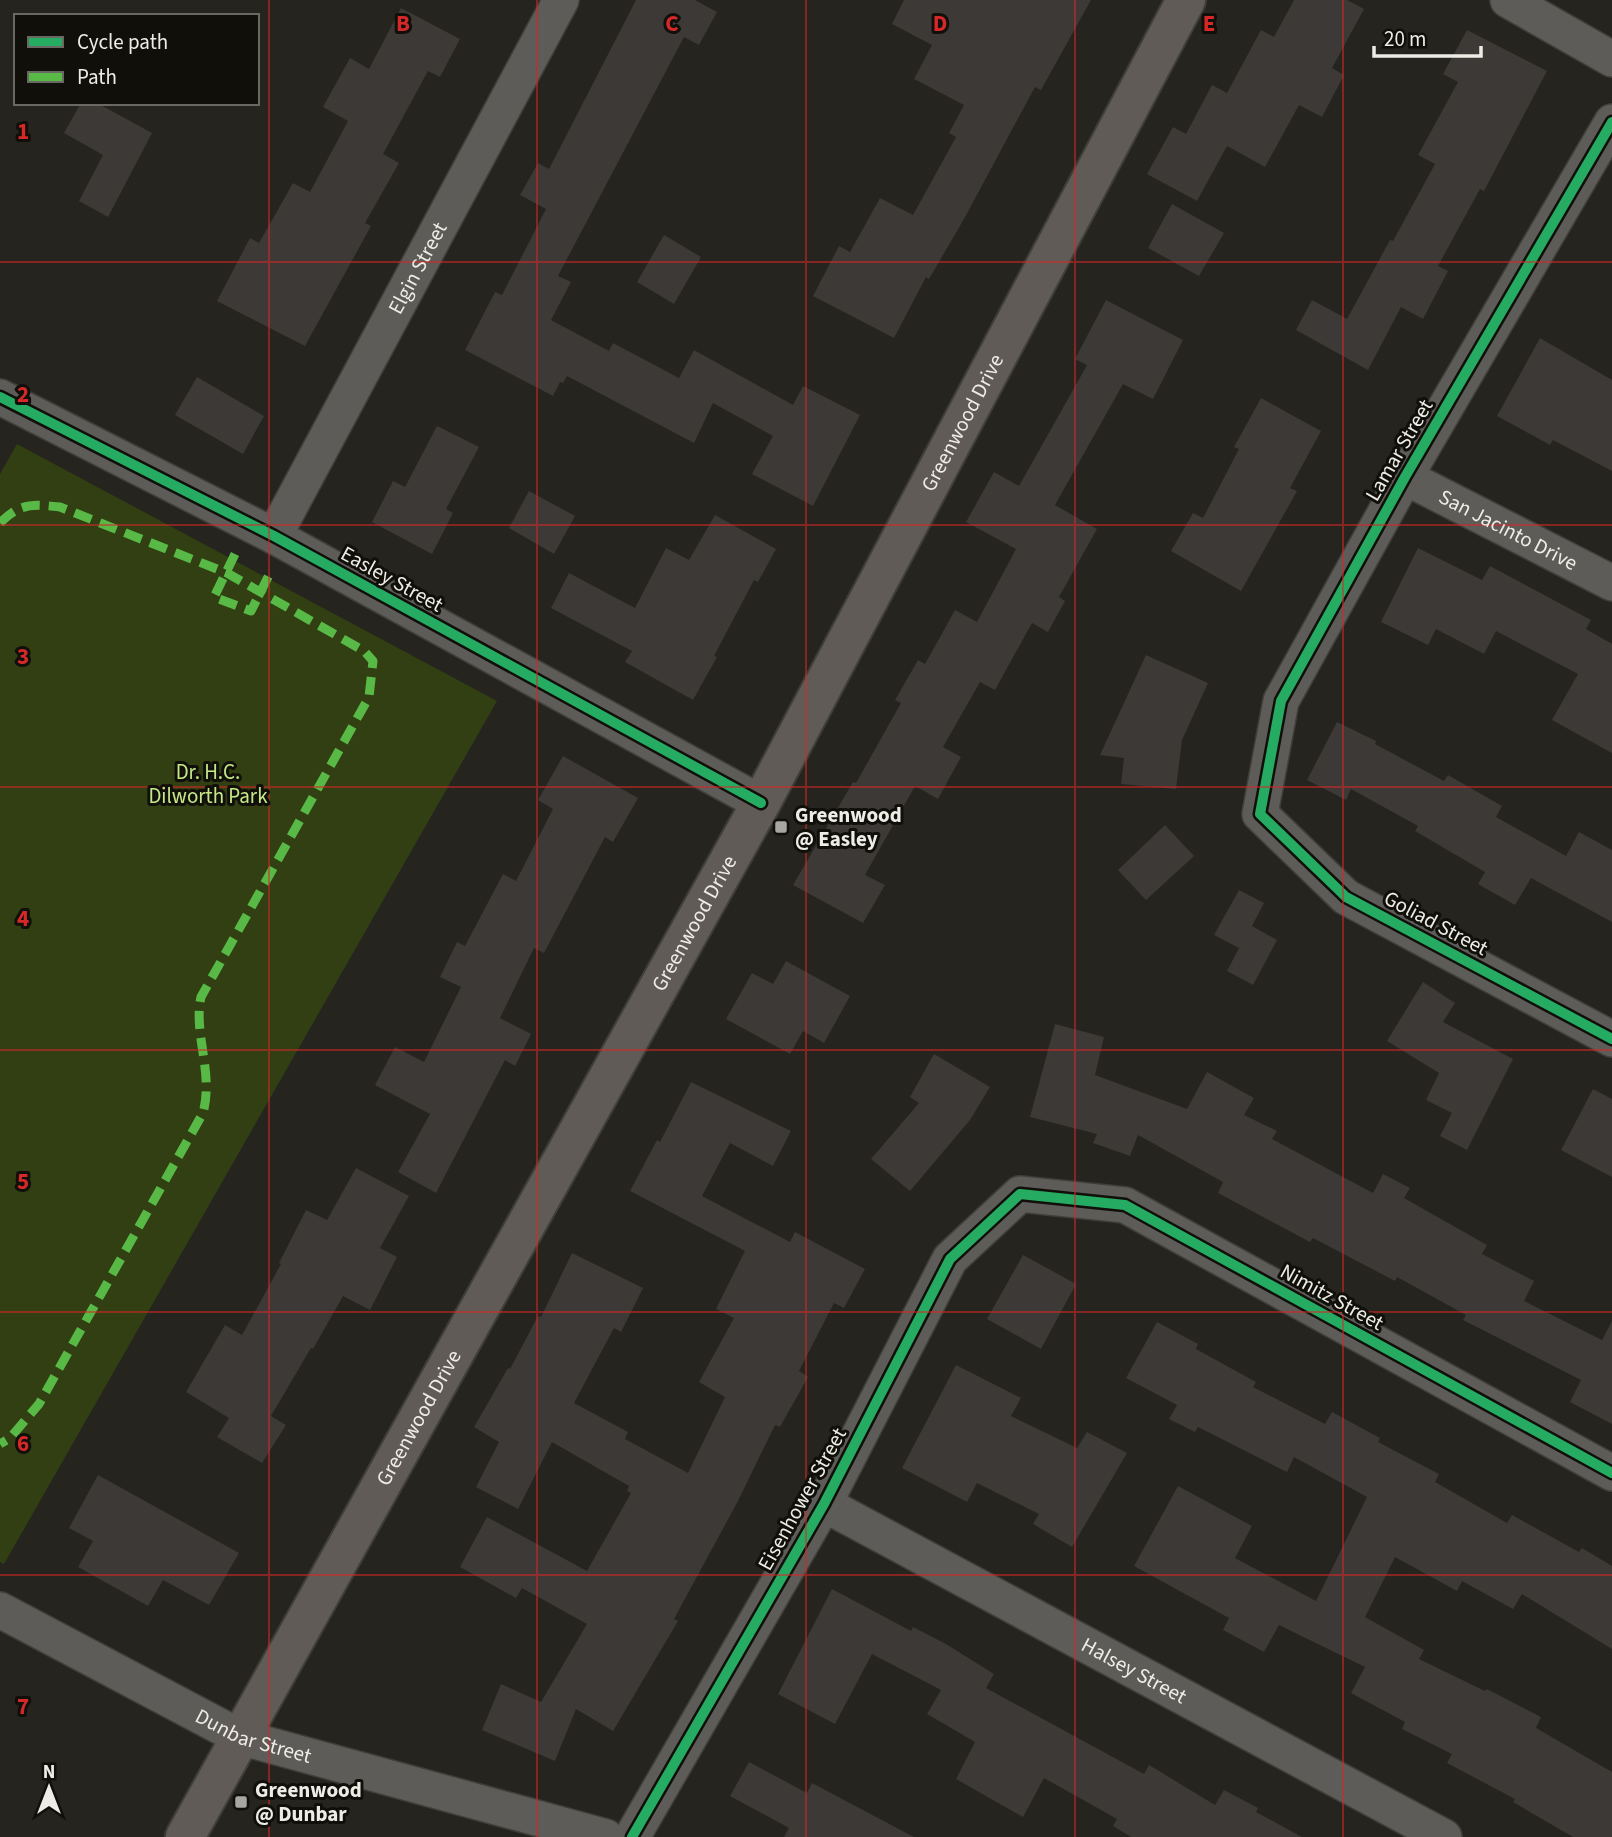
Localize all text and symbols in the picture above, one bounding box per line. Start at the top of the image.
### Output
text: B [396,7,410,40]
text: C [665,7,679,40]
text: D [933,7,947,40]
text: E [1203,7,1215,40]
legend [14,14,259,105]
scale bar [1374,14,1481,58]
text: 20 m [1384,24,1426,54]
text: Cycle path [77,27,168,57]
text: Path [77,62,117,92]
text: 1 [17,115,29,148]
street label: Elgin Street [381,217,454,319]
street label: Greenwood Drive [914,349,1011,497]
text: 2 [17,378,29,411]
street label: Lamar Street [1358,394,1440,506]
street label: San Jacinto Drive [1434,482,1583,578]
street label: Easley Street [335,539,449,619]
text: 3 [17,640,29,673]
park label: Dr. H.C. Dilworth Park [148,757,268,811]
place label: Greenwood @ Easley [795,800,902,854]
marker: Greenwood @ Easley [773,819,789,835]
street label: Greenwood Drive [644,850,744,997]
street label: Goliad Street [1379,883,1493,963]
text: 4 [17,902,29,935]
text: 5 [17,1165,29,1198]
street label: Nimitz Street [1275,1256,1389,1338]
street label: Greenwood Drive [369,1344,469,1491]
street label: Eisenhower Street [750,1422,854,1576]
text: 6 [17,1427,29,1460]
street label: Halsey Street [1076,1630,1192,1711]
text: 7 [17,1690,29,1723]
street label: Dunbar Street [190,1701,315,1771]
north arrow [14,1753,84,1823]
text: N [43,1759,55,1786]
place label: Greenwood @ Dunbar [255,1775,362,1829]
marker: Greenwood @ Dunbar [233,1794,249,1810]

